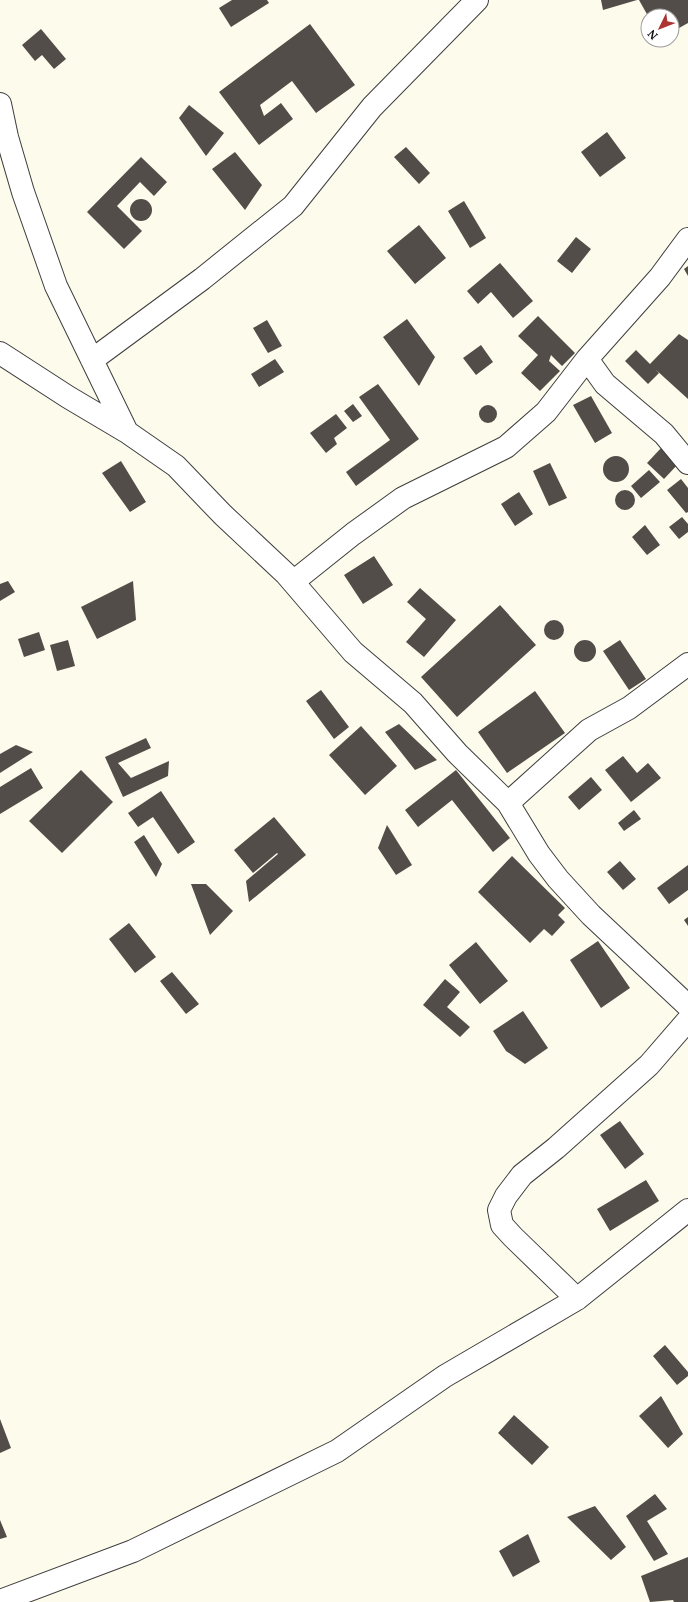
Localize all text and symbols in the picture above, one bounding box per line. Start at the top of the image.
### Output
north arrow [640,8,680,48]
text: N [644,27,661,43]

